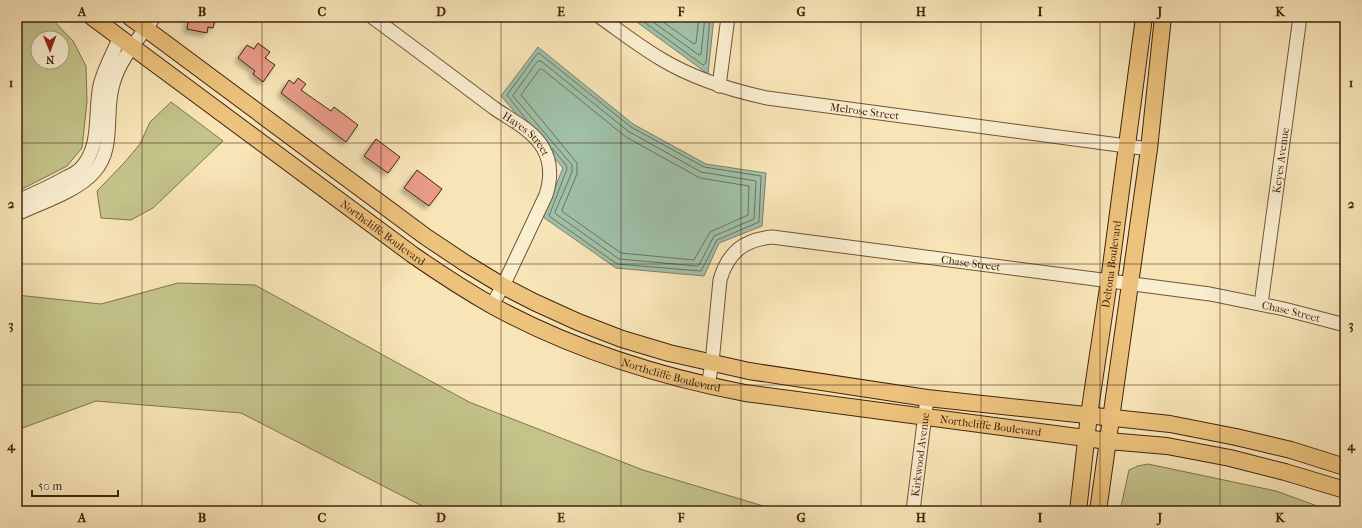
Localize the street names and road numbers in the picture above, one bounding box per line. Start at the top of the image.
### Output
street label: Melrose Street [829,100,900,122]
street label: Hayes Street [500,109,553,158]
street label: Keyes Avenue [1270,126,1291,194]
street label: Northcliffe Boulevard [338,197,429,269]
street label: Deltona Boulevard [1099,219,1124,309]
street label: Chase Street [941,253,1001,273]
street label: Chase Street [1261,298,1322,325]
street label: Northcliffe Boulevard [620,355,723,395]
street label: Kirkwood Avenue [908,411,932,497]
street label: Northcliffe Boulevard [939,412,1043,439]

